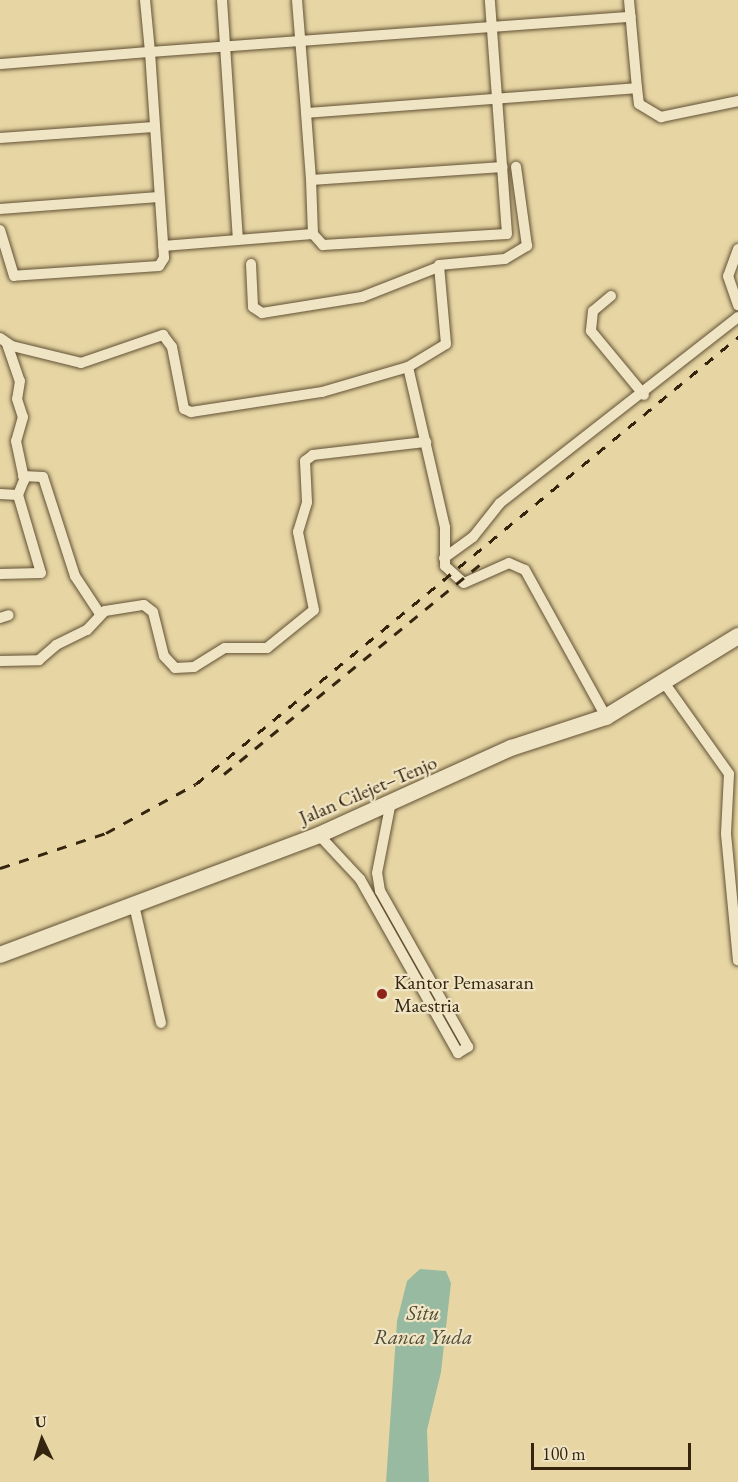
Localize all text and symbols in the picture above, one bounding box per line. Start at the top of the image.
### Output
street label: Jalan Cilejet–Tenjo [295,750,441,830]
place label: Kantor Pemasaran Maestria [394,970,534,1017]
marker: Kantor Pemasaran Maestria [375,987,389,1001]
water label: Situ Ranca Yuda [374,1300,472,1350]
north arrow [12,1410,72,1470]
text: U [34,1411,47,1432]
scale bar [534,1431,694,1469]
text: 100 m [542,1442,586,1465]

